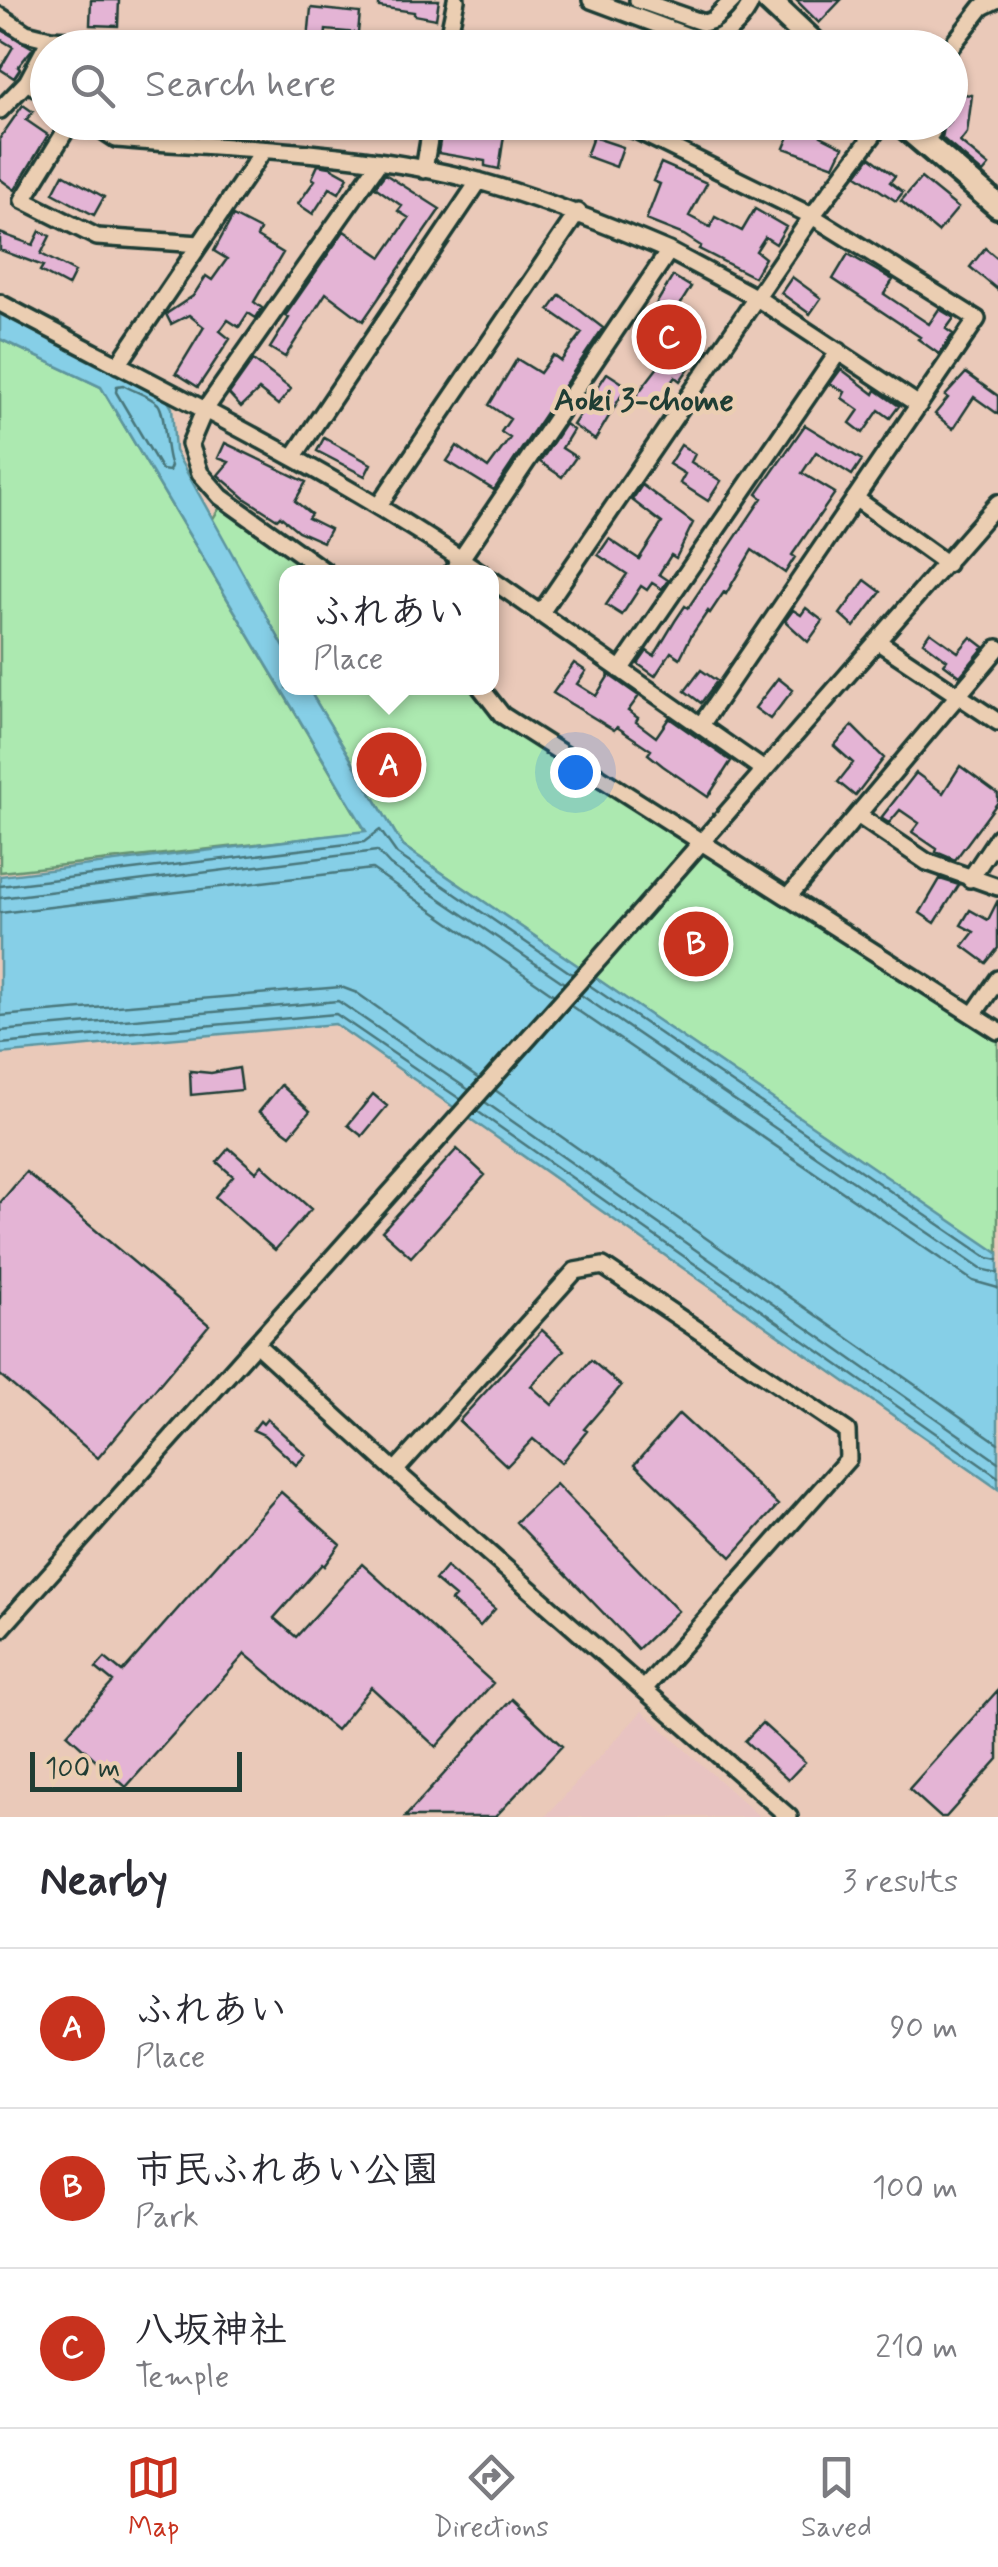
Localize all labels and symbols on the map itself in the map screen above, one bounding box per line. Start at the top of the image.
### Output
pin: C [636,300,702,374]
district label: Aoki 3-chome [554,380,734,422]
pin: A [356,728,422,802]
your location [550,747,601,798]
pin: B [664,906,728,982]
scale bar [30,1747,242,1792]

